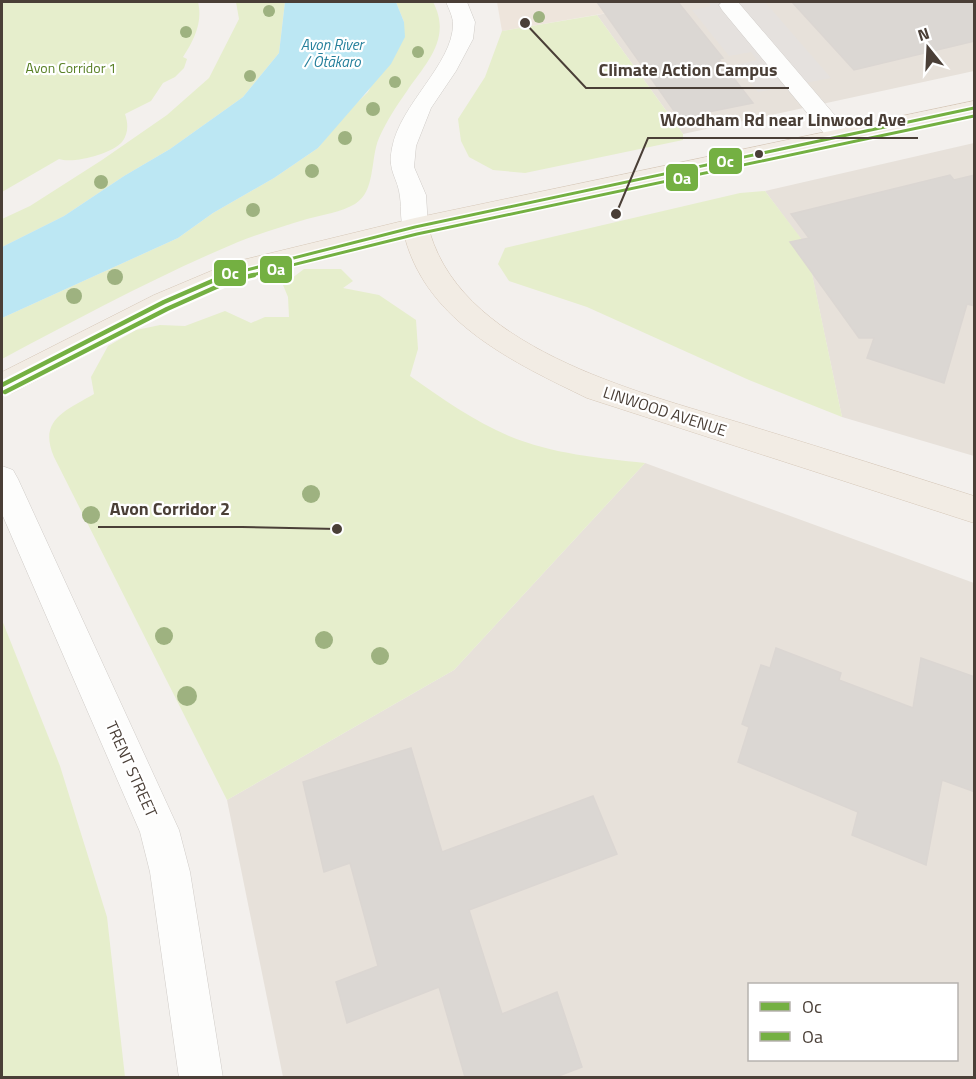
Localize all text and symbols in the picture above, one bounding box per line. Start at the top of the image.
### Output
north arrow [898,18,958,78]
text: N [914,21,932,47]
water label: Avon River / Ōtākaro [301,33,366,73]
callout: Climate Action Campus [586,52,789,88]
text: Climate Action Campus [598,56,778,83]
park label: Avon Corridor 1 [26,57,116,78]
callout: Woodham Rd near Linwood Ave [648,102,918,138]
text: Woodham Rd near Linwood Ave [660,106,906,133]
line badge: Oc [708,147,743,175]
unlabelled marker [753,148,765,160]
text: Oc [716,149,734,173]
line badge: Oa [665,163,699,192]
text: Oa [673,166,691,190]
line badge: Oa [259,255,293,284]
text: Oa [267,257,285,281]
line badge: Oc [213,259,247,287]
text: Oc [221,261,239,285]
street label: LINWOOD AVENUE [600,380,730,442]
callout: Avon Corridor 2 [98,491,242,527]
text: Avon Corridor 2 [110,495,230,522]
street label: TRENT STREET [100,717,164,821]
legend [748,983,958,1061]
text: Oc [802,993,822,1020]
text: Oa [802,1023,823,1050]

